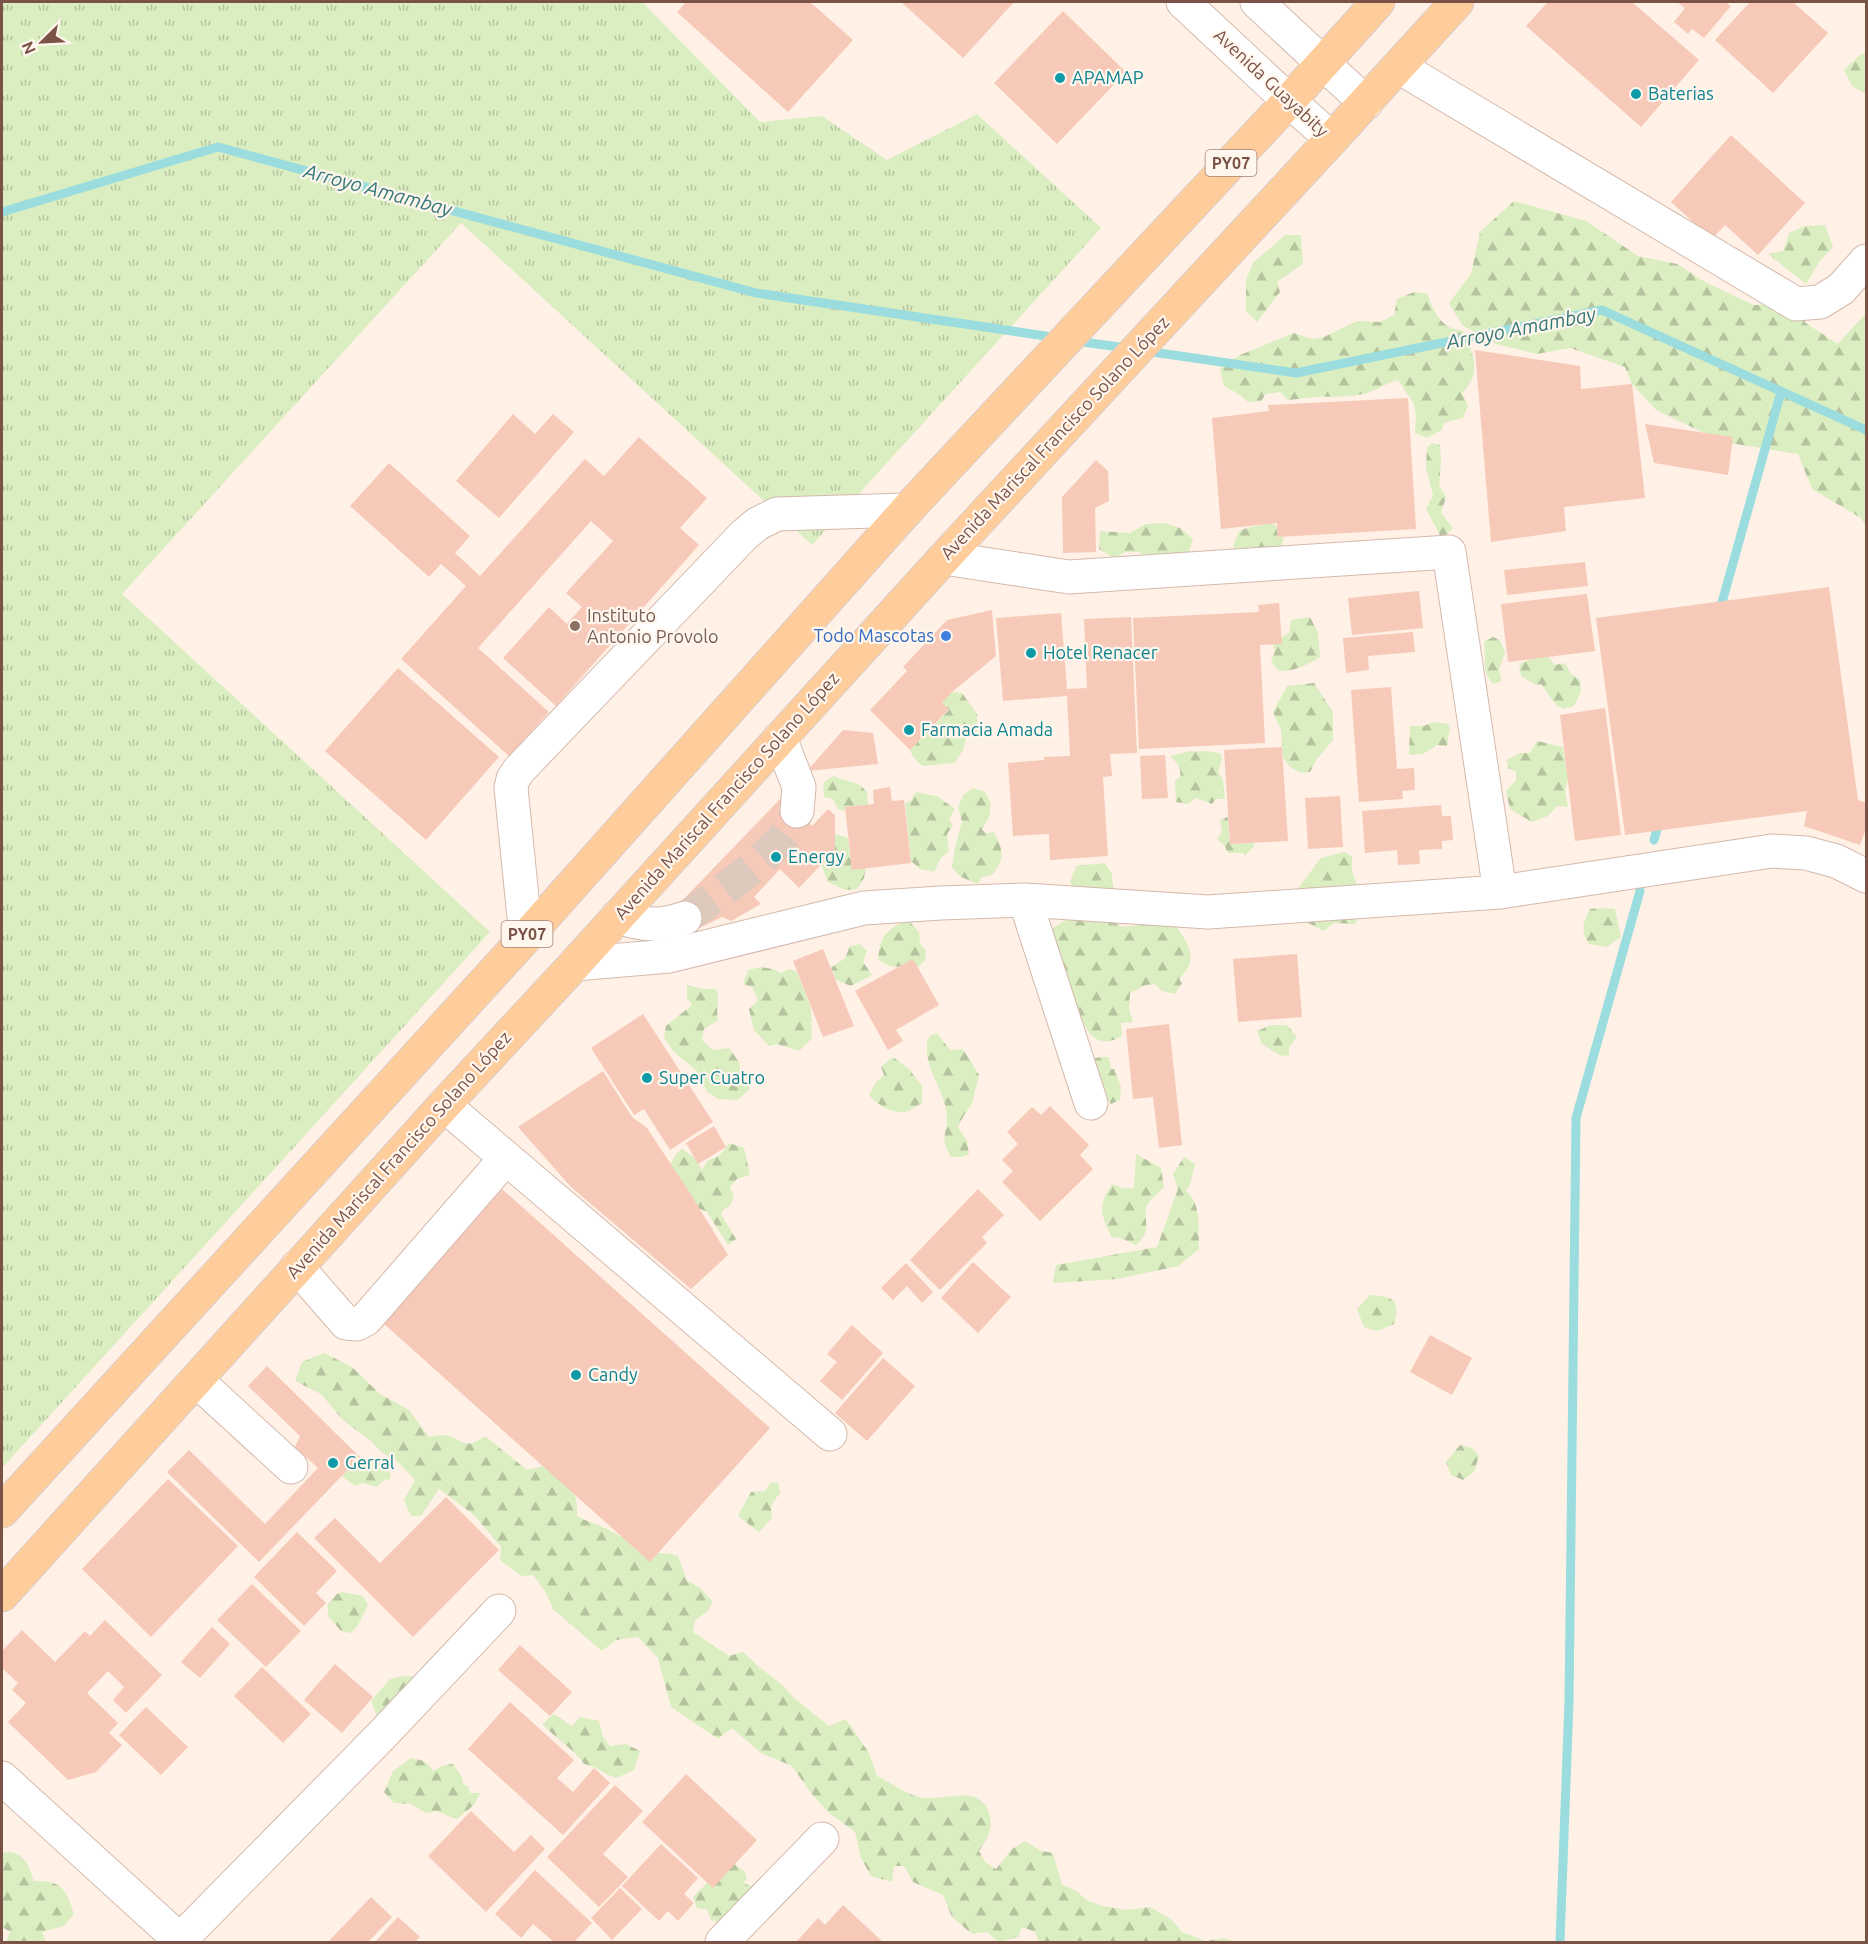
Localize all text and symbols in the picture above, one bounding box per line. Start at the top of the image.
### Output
north arrow [12,12,72,72]
street label: Avenida Guayabity [1210,24,1333,141]
text: N [18,39,39,57]
place label: APAMAP [1072,67,1144,87]
marker: APAMAP [1053,71,1067,85]
place label: Baterias [1648,83,1714,103]
marker: Baterias [1629,87,1643,101]
road number: PY07 [1206,150,1256,176]
water label: Arroyo Amambay [301,158,455,220]
water label: Arroyo Amambay [1443,302,1598,353]
street label: Avenida Mariscal Francisco Solano López [936,312,1173,563]
place label: Instituto Antonio Provolo [587,605,718,646]
marker: Instituto Antonio Provolo [568,619,582,633]
place label: Todo Mascotas [813,625,934,645]
marker: Todo Mascotas [939,629,953,643]
place label: Hotel Renacer [1043,642,1158,662]
marker: Hotel Renacer [1024,646,1038,660]
street label: Avenida Mariscal Francisco Solano López [610,668,843,923]
place label: Farmacia Amada [921,719,1053,739]
marker: Farmacia Amada [902,723,916,737]
place label: Energy [788,846,844,866]
marker: Energy [769,850,783,864]
road number: PY07 [502,921,552,947]
street label: Avenida Mariscal Francisco Solano López [282,1027,515,1282]
place label: Super Cuatro [659,1067,765,1087]
marker: Super Cuatro [640,1071,654,1085]
place label: Candy [588,1364,638,1384]
marker: Candy [569,1368,583,1382]
place label: Gerral [345,1452,395,1472]
marker: Gerral [326,1456,340,1470]

